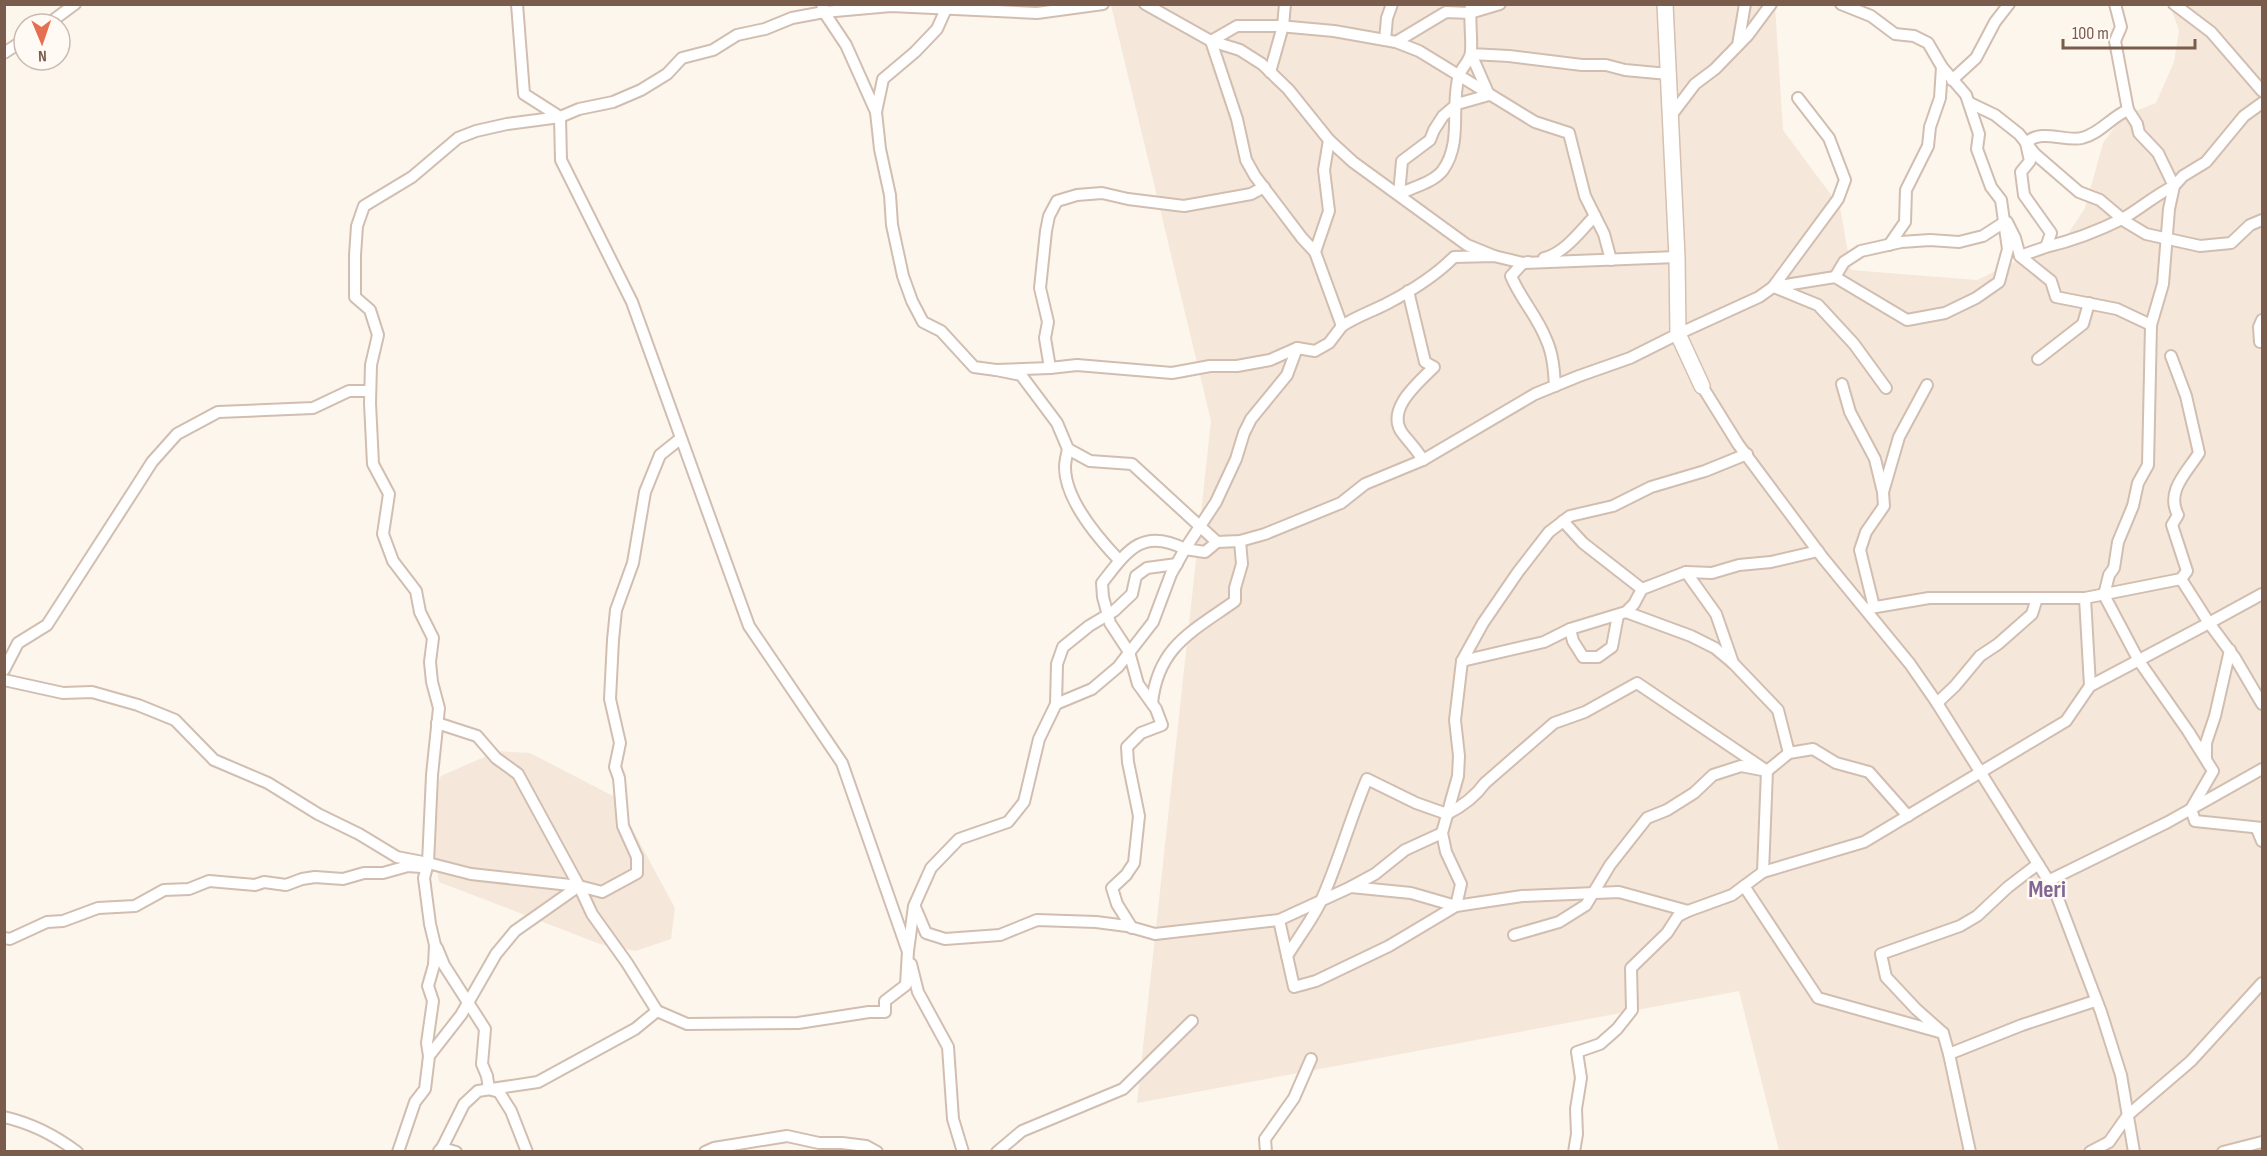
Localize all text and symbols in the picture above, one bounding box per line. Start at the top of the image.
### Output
north arrow [12,12,72,72]
scale bar [2063,12,2195,50]
text: 100 m [2072,23,2109,44]
text: N [38,46,47,65]
district label: Meri [2028,875,2066,904]

